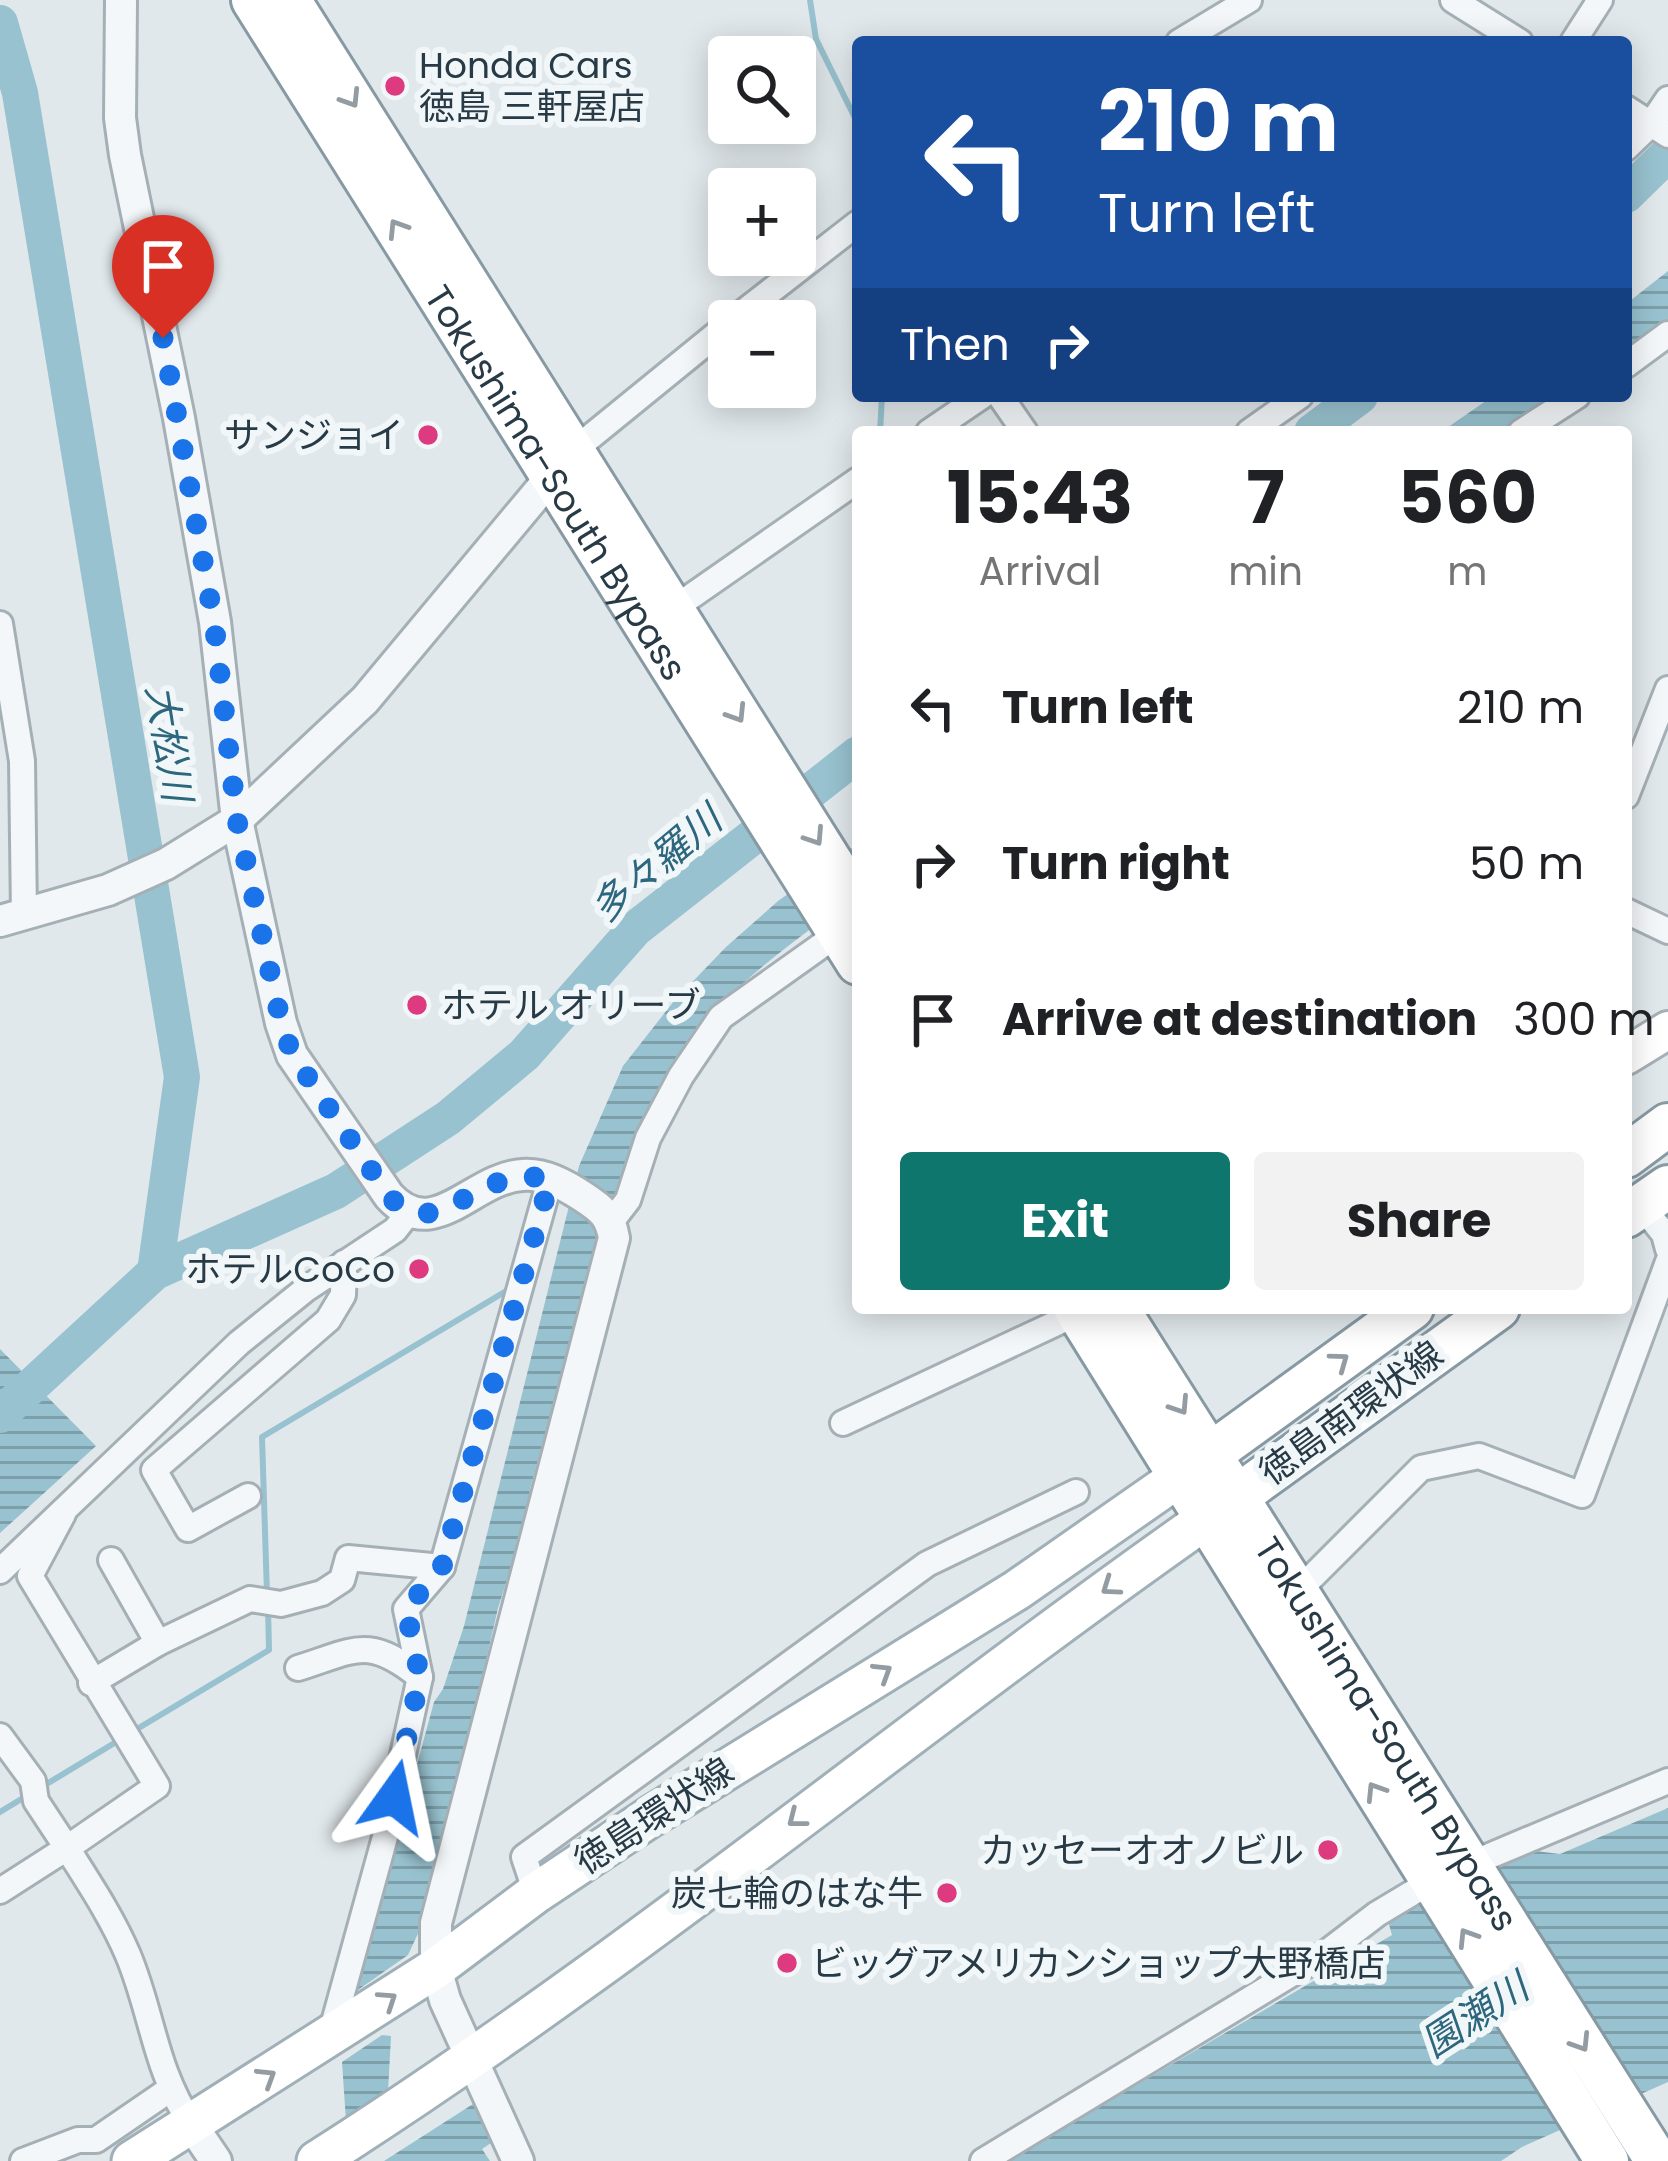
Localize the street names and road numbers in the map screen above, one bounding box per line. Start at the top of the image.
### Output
street label: Tokushima-South Bypass [413,275,700,690]
street label: 徳島南環状線 [1249,1329,1453,1497]
street label: Tokushima-South Bypass [1243,1527,1531,1941]
street label: 徳島環状線 [565,1746,743,1886]

